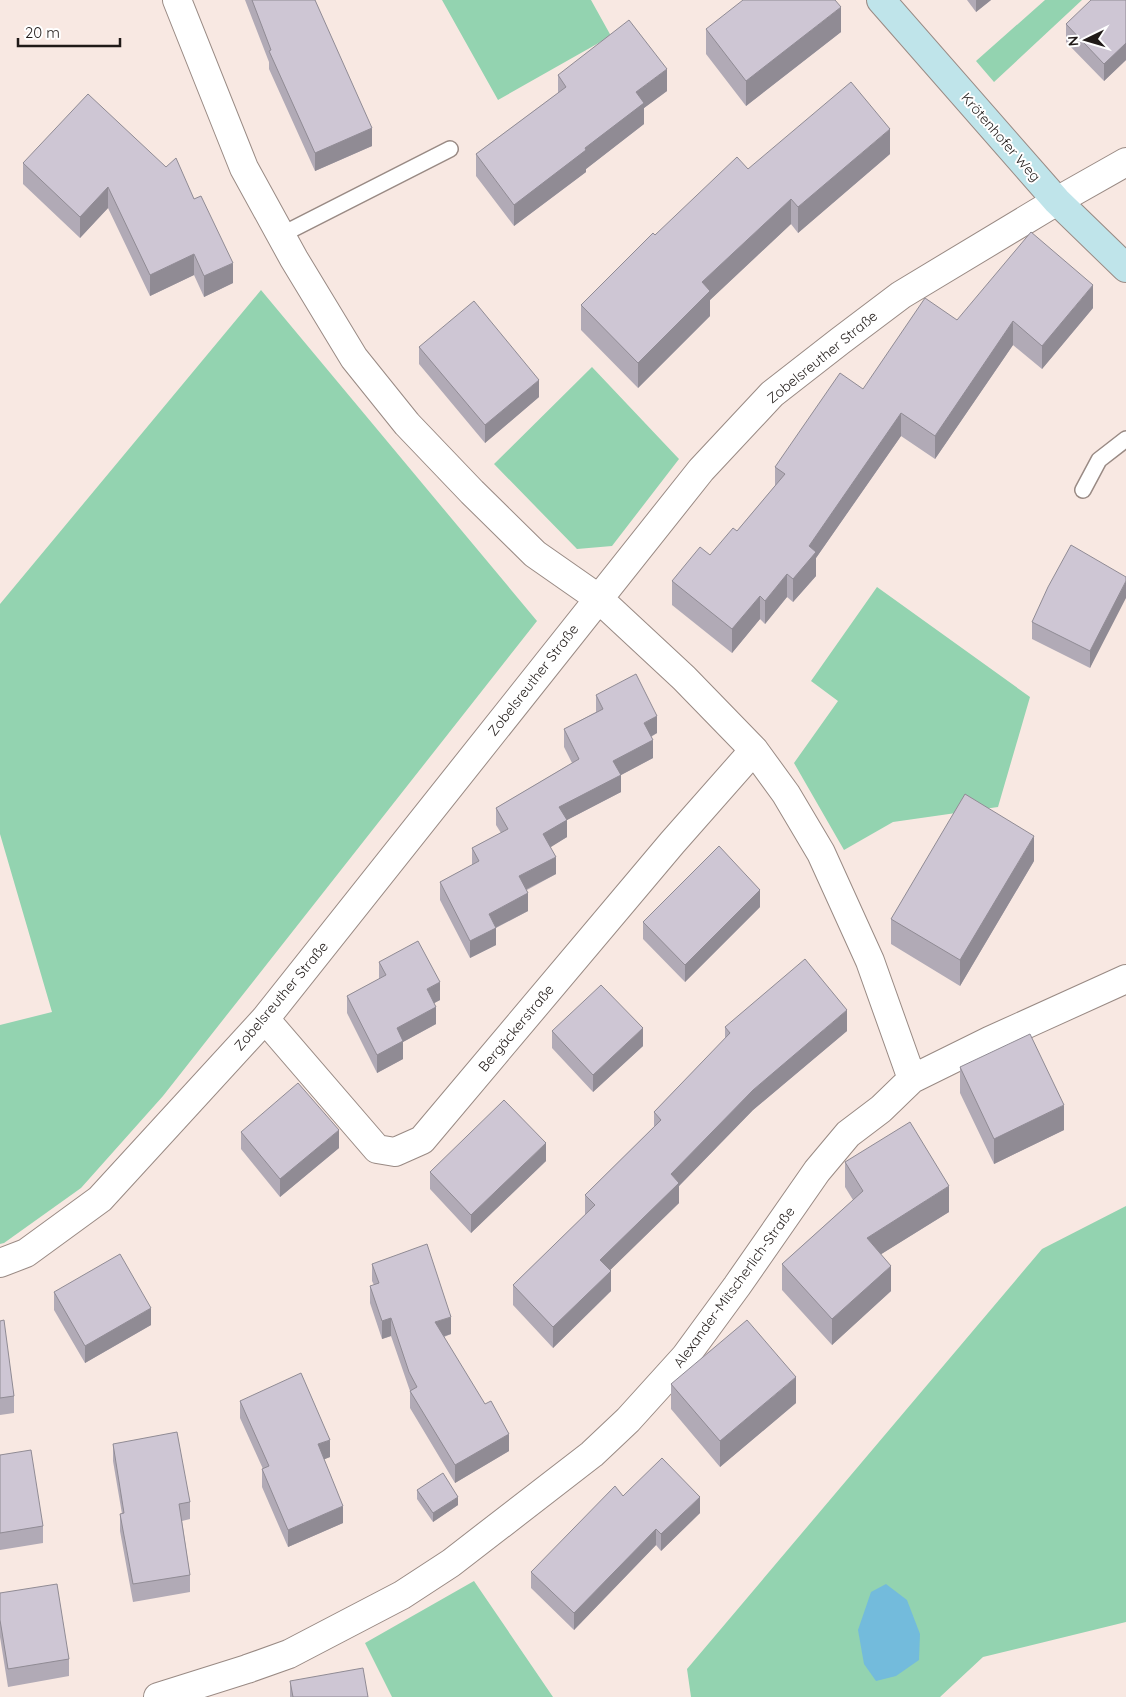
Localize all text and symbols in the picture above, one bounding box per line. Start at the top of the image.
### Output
scale bar [18,15,120,47]
north arrow [1061,15,1111,65]
text: 20 m [25,23,60,42]
text: N [1064,35,1082,47]
street label: Krötenhofer Weg [958,89,1044,185]
street label: Zobelsreuther Straße [763,307,881,407]
street label: Zobelsreuther Straße [484,620,582,740]
street label: Zobelsreuther Straße [230,938,332,1054]
street label: Bergäckerstraße [474,981,558,1075]
street label: Alexander-Mitscherlich-Straße [669,1203,799,1371]

